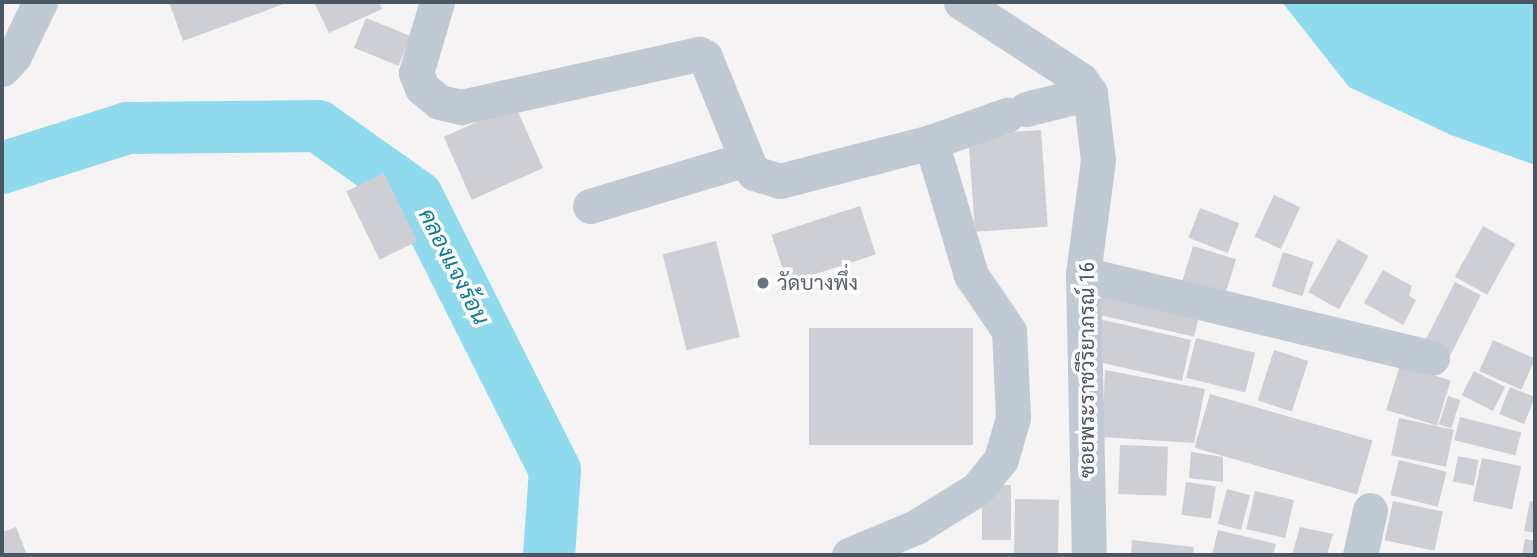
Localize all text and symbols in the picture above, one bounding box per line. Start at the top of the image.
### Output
water label: คลองแจงร้อน [412,204,494,330]
street label: ซอยพระราชวีริยาภรณ์ 16 [1074,262,1100,478]
place label: วัดบางพึ่ง [777,270,858,296]
marker: วัดบางพึ่ง [755,275,771,291]

